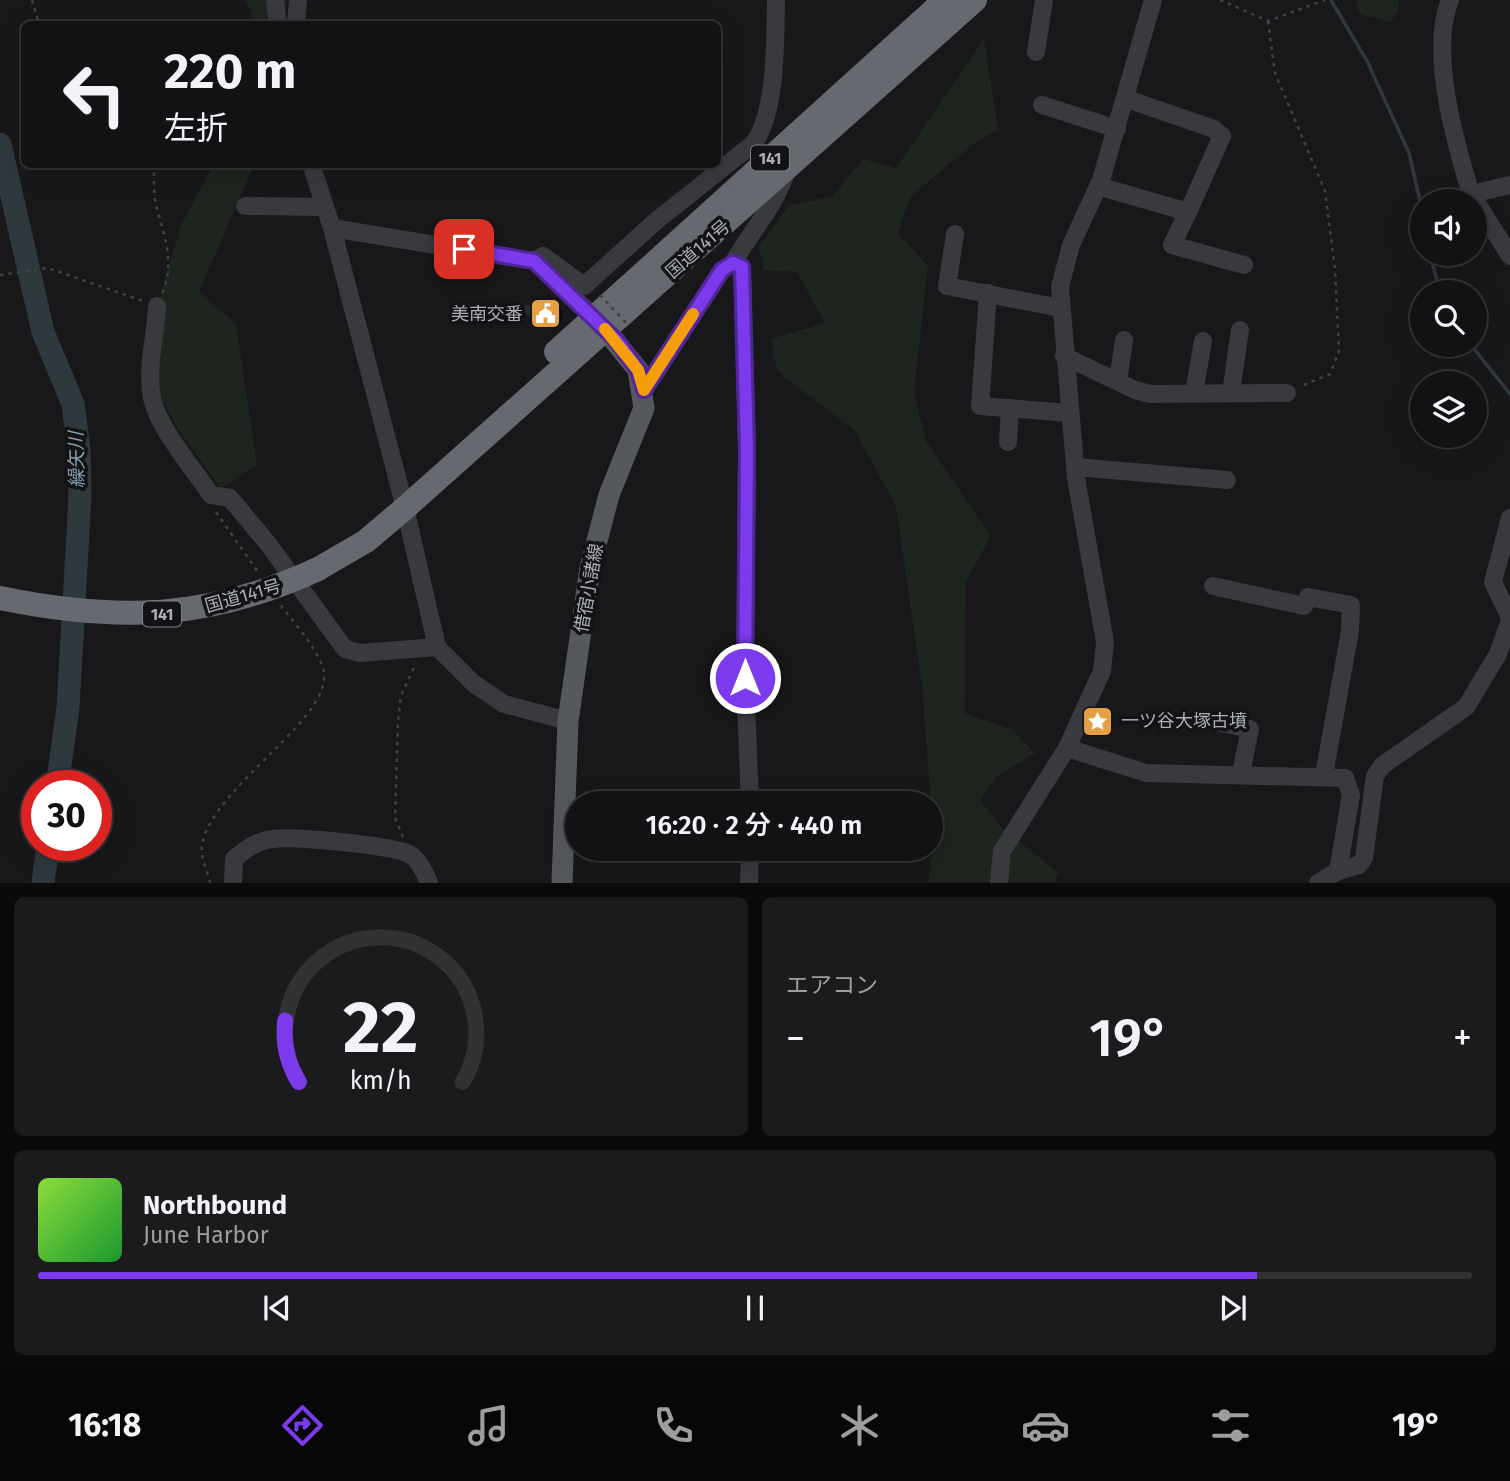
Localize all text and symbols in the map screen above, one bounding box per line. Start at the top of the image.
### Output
text: 220 m [164,42,296,101]
icon: left [49,49,140,140]
text: 左折 [164,109,228,147]
road number: 141 [751,146,789,170]
map controls [1410,189,1487,448]
button: sound [1410,189,1487,266]
street label: 国道141号 [661,215,735,283]
pin [434,219,494,279]
icon: arrive [445,230,483,268]
button: search [1410,280,1487,357]
public building icon: 美南交番 [529,297,563,331]
place label: 美南交番 [451,303,523,325]
button: layers [1410,371,1487,448]
water label: 繰矢川 [64,429,88,489]
street label: 借宿小諸線 [570,542,608,634]
street label: 国道141号 [202,575,284,617]
road number: 141 [143,601,181,626]
position arrow [708,641,782,715]
place icon: 一ツ谷大塚古墳 [1081,704,1115,738]
place label: 一ツ谷大塚古墳 [1121,710,1247,732]
speed limit sign: 30 [21,770,112,861]
text: 16:20 · 2 分 · 440 m [646,810,862,841]
text: エアコン [786,971,878,999]
text: 22 [343,985,419,1072]
text: 19° [1089,1007,1169,1070]
text: − [786,1015,805,1061]
text: + [1453,1015,1472,1061]
text: km/h [350,1066,412,1096]
text: Northbound [143,1190,287,1221]
text: June Harbor [143,1221,269,1249]
icon: previous [258,1289,296,1327]
icon: pause [736,1289,774,1327]
icon: next [1214,1289,1252,1327]
icon: directions [278,1401,327,1450]
icon: music [464,1401,513,1450]
icon: phone [649,1401,698,1450]
icon: climate [835,1401,884,1450]
icon: car [1021,1401,1070,1450]
icon: filters [1206,1401,1255,1450]
text: 16:18 [68,1406,141,1444]
text: 19° [1392,1406,1442,1444]

